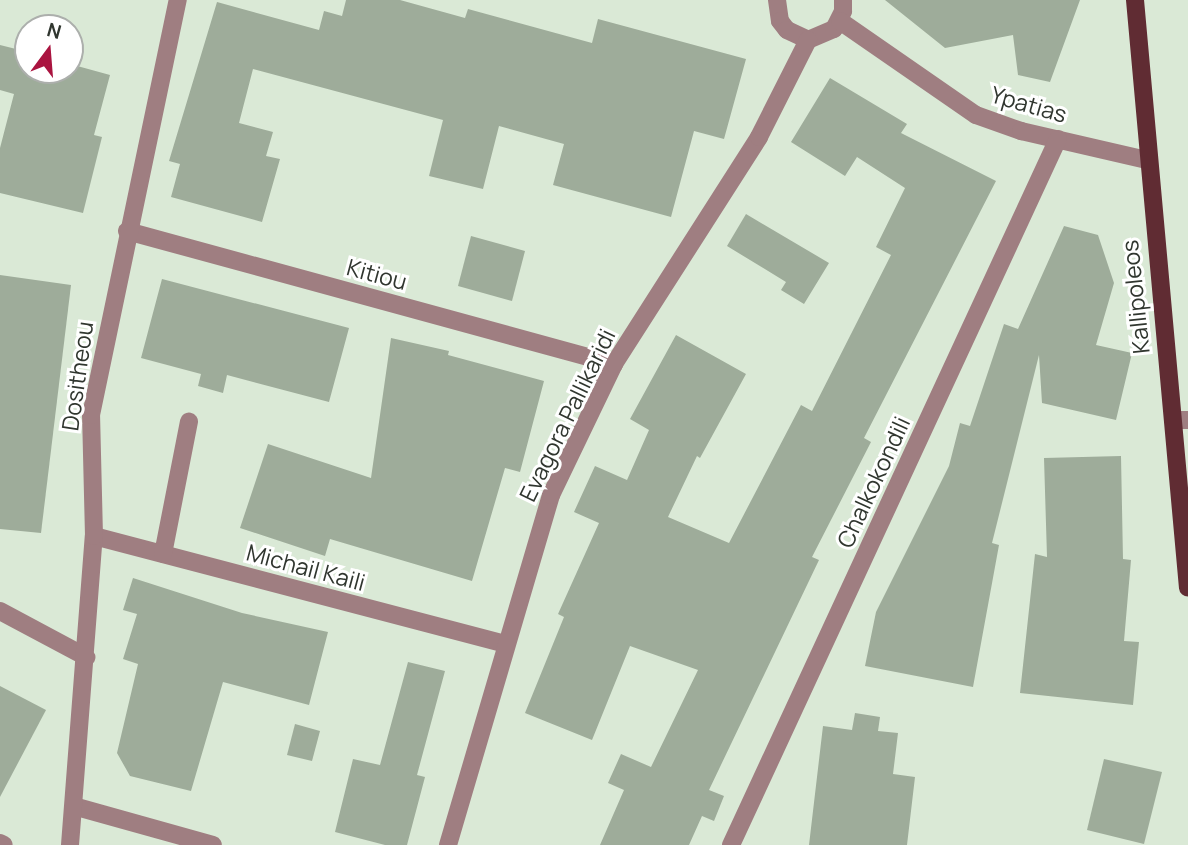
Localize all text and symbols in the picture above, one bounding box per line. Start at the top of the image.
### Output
north arrow [14,14,84,84]
text: N [44,16,64,45]
street label: Ypatias [988,80,1070,128]
street label: Kallipoleos [1115,239,1155,355]
street label: Kitiou [344,253,410,295]
street label: Dositheou [56,320,98,432]
street label: Evagora Pallikaridi [513,324,621,506]
street label: Chalkokondili [831,412,915,552]
street label: Michail Kaili [244,538,368,596]

